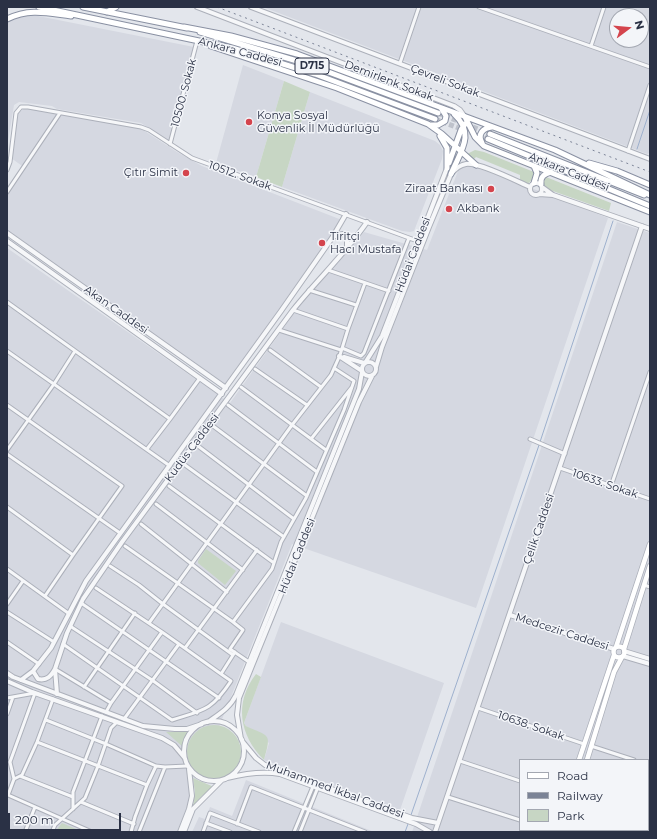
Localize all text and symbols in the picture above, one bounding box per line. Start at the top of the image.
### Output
north arrow [609,8,649,48]
text: N [632,19,648,31]
street label: Ankara Caddesi [197,35,283,69]
street label: 10500. Sokak [169,57,199,129]
road number: D715 [295,58,329,74]
street label: Demirlenk Sokak [343,58,435,104]
street label: Çevreli Sokak [409,62,481,100]
place label: Konya Sosyal Güvenlik İl Müdürlüğü [257,109,380,135]
marker: Konya Sosyal Güvenlik İl Müdürlüğü [244,117,254,127]
street label: Ankara Caddesi [527,150,611,194]
street label: 10512. Sokak [207,158,273,194]
place label: Çıtır Simit [124,166,178,180]
marker: Çıtır Simit [181,168,191,178]
place label: Ziraat Bankası [405,182,483,196]
marker: Ziraat Bankası [486,184,496,194]
place label: Akbank [457,202,499,216]
marker: Akbank [444,204,454,214]
street label: Hüdai Caddesi [392,215,434,295]
place label: Tiritçi Hacı Mustafa [330,230,402,256]
marker: Tiritçi Hacı Mustafa [317,238,327,248]
street label: Akan Caddesi [81,283,151,337]
street label: Kudüs Caddesi [162,411,222,485]
street label: 10633. Sokak [570,467,640,501]
street label: Çelik Caddesi [521,492,557,566]
street label: Hüdai Caddesi [276,516,318,596]
street label: Medcezir Caddesi [514,611,610,653]
street label: 10638. Sokak [496,708,566,744]
street label: Muhammed İkbal Caddesi [264,759,406,821]
legend [519,759,649,831]
text: Road [557,768,588,783]
text: Railway [557,788,603,803]
scale bar [10,805,123,831]
text: Park [557,808,584,823]
text: 200 m [15,812,54,827]

